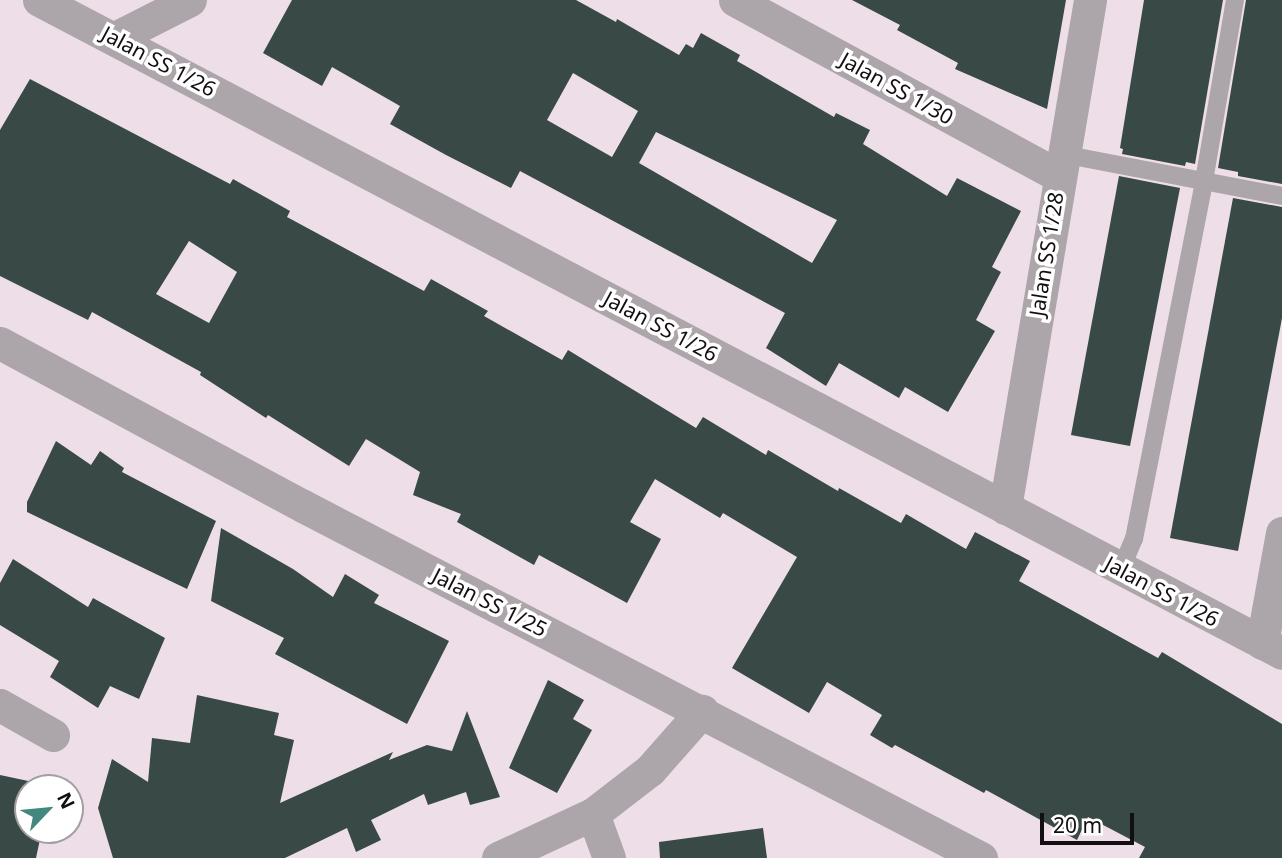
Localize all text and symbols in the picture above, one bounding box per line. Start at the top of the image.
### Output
street label: Jalan SS 1/26 [98,20,220,102]
street label: Jalan SS 1/30 [836,47,958,129]
street label: Jalan SS 1/28 [1024,190,1068,318]
street label: Jalan SS 1/26 [600,285,722,367]
street label: Jalan SS 1/26 [1101,550,1223,632]
street label: Jalan SS 1/25 [428,562,552,642]
north arrow [14,774,84,844]
text: N [51,788,81,813]
scale bar [1044,798,1138,842]
text: 20 m [1053,811,1102,839]

